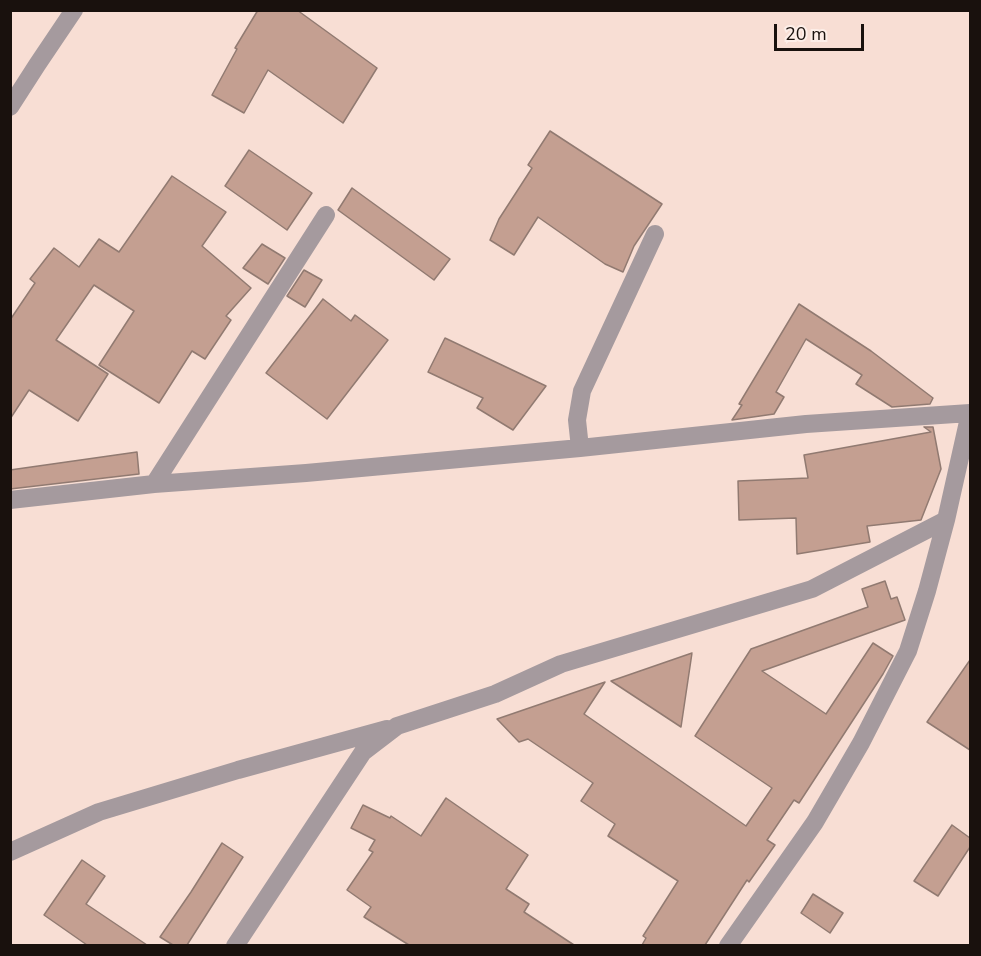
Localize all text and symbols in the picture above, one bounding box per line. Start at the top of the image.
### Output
scale bar [777,12,867,50]
text: 20 m [785,22,827,46]

